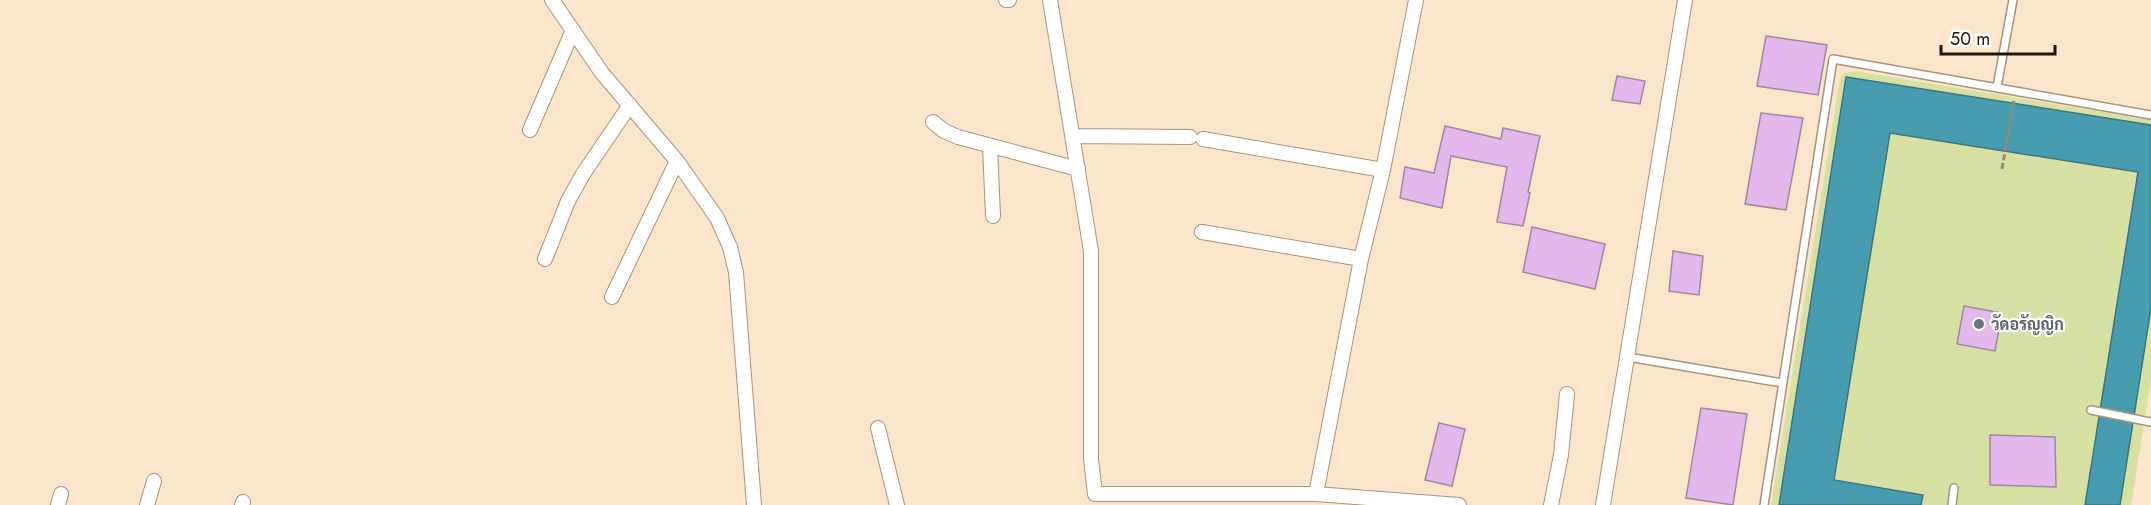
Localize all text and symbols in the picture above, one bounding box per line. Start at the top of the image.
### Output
scale bar [1941,18,2055,56]
text: 50 m [1950,26,1990,52]
place label: วัดอรัญญิก [1991,313,2064,336]
marker: วัดอรัญญิก [1972,317,1986,331]

